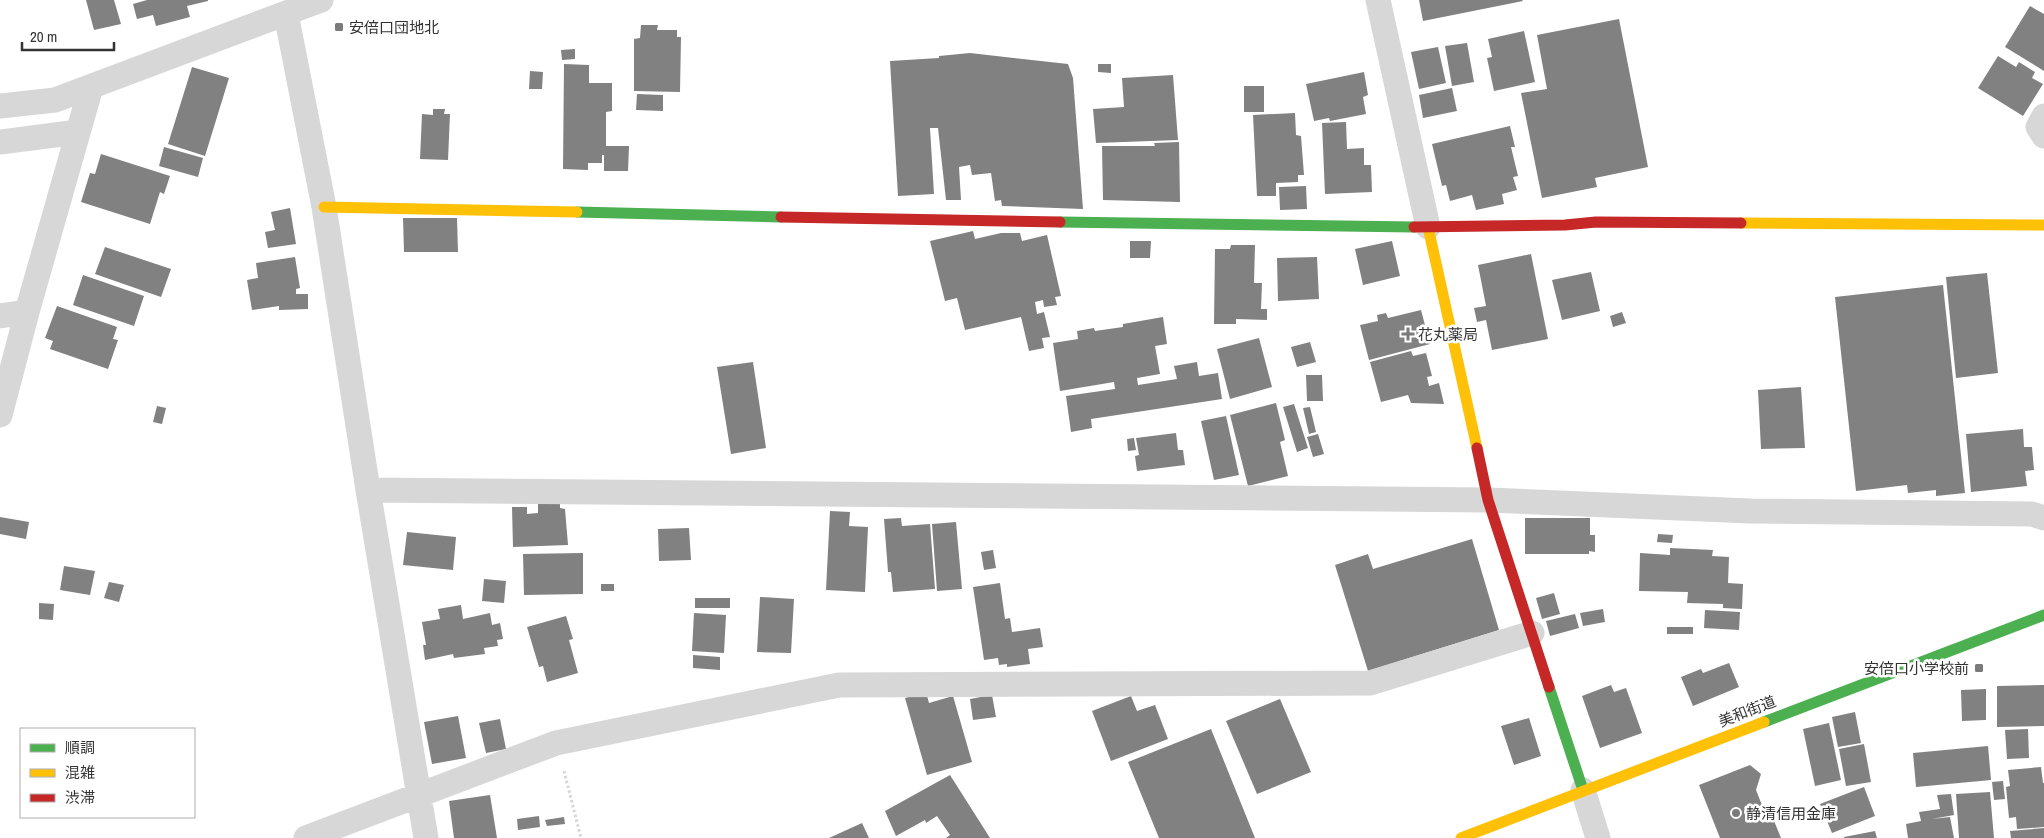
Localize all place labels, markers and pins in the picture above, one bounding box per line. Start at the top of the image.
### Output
place label: 安倍口団地北 [349,17,439,38]
marker: 安倍口団地北 [333,21,345,33]
place label: 花丸薬局 [1418,324,1478,345]
marker: 花丸薬局 [1402,328,1414,340]
place label: 安倍口小学校前 [1864,658,1969,679]
marker: 安倍口小学校前 [1973,662,1985,674]
place label: 静清信用金庫 [1746,803,1836,824]
marker: 静清信用金庫 [1730,807,1742,819]

